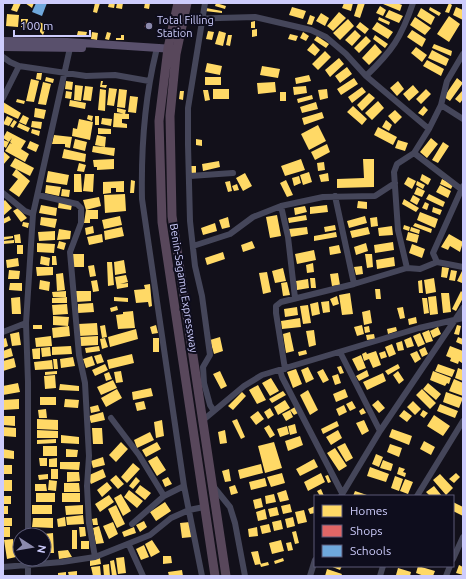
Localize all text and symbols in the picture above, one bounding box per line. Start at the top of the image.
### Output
scale bar [14,12,90,38]
place label: Total Filling Station [157,14,214,39]
text: 100 m [20,19,53,32]
marker: Total Filling Station [144,21,154,31]
street label: Benin-Sagamu Expressway [168,223,200,354]
legend [314,495,454,567]
text: Homes [350,504,388,517]
text: Shops [350,524,382,537]
north arrow [12,527,52,567]
text: N [35,544,49,554]
text: Schools [350,544,391,557]

